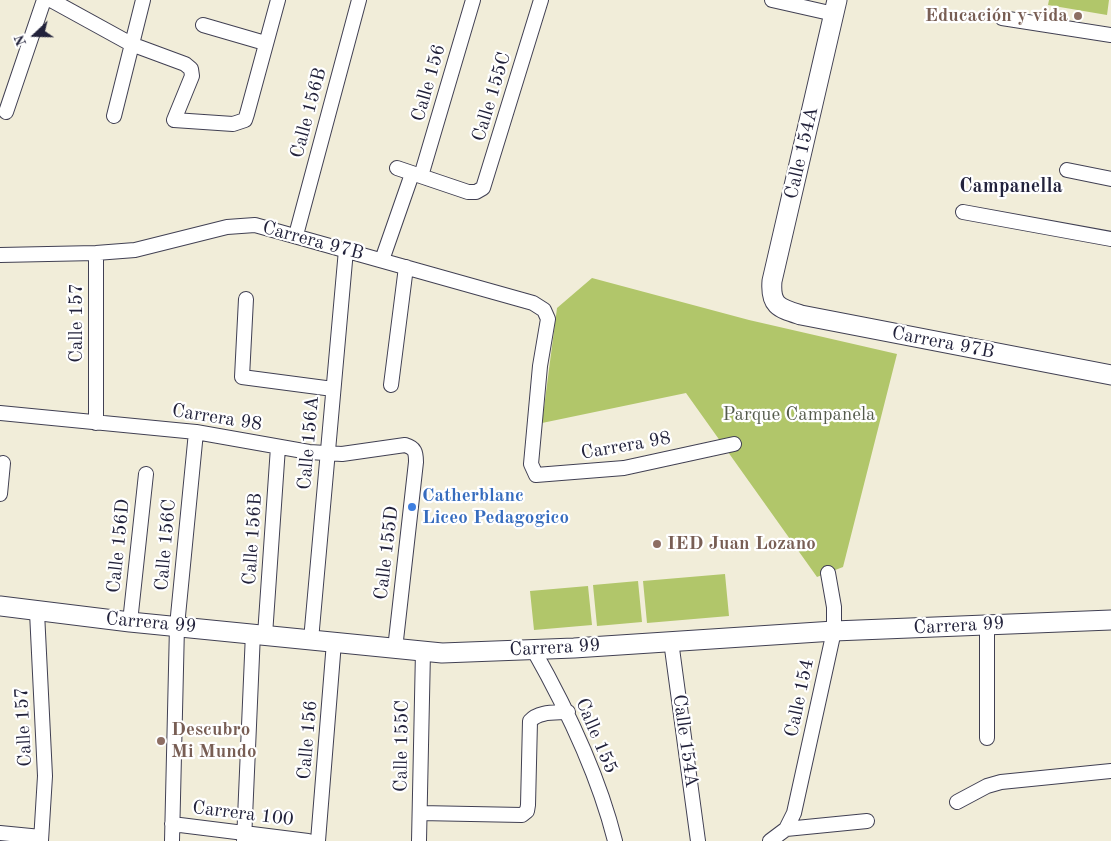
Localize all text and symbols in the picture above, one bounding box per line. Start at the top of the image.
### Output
place label: Educación y vida [925,5,1068,27]
north arrow [10,10,60,60]
marker: Educación y vida [1072,10,1084,22]
text: N [13,33,29,48]
street label: Calle 156 [407,42,451,124]
street label: Calle 155C [468,50,516,144]
street label: Calle 156B [286,65,332,161]
street label: Calle 154A [780,105,824,201]
district label: Campanella [959,175,1063,199]
street label: Carrera 97B [260,217,366,265]
street label: Calle 157 [66,283,88,363]
street label: Carrera 97B [890,322,996,364]
street label: Calle 156A [294,395,324,491]
street label: Carrera 98 [170,400,264,436]
park label: Parque Campanela [723,404,875,426]
street label: Carrera 98 [579,427,673,465]
place label: Catherblanc Liceo Pedagogico [422,485,569,529]
street label: Calle 156B [238,492,268,586]
street label: Calle 156D [103,498,135,594]
street label: Calle 156C [151,498,181,592]
marker: Catherblanc Liceo Pedagogico [406,501,418,513]
street label: Calle 155D [370,505,404,601]
place label: IED Juan Lozano [667,533,816,555]
marker: IED Juan Lozano [651,538,663,550]
street label: Carrera 99 [105,608,197,638]
street label: Carrera 99 [913,612,1005,640]
street label: Carrera 99 [509,634,601,662]
street label: Calle 154 [781,657,819,739]
street label: Calle 157 [11,687,37,767]
street label: Calle 154A [667,693,703,789]
street label: Calle 155 [570,695,622,777]
street label: Calle 156 [293,699,323,781]
street label: Calle 155C [390,700,414,792]
place label: Descubro Mi Mundo [171,719,257,763]
marker: Descubro Mi Mundo [155,735,167,747]
street label: Carrera 100 [191,796,295,832]

